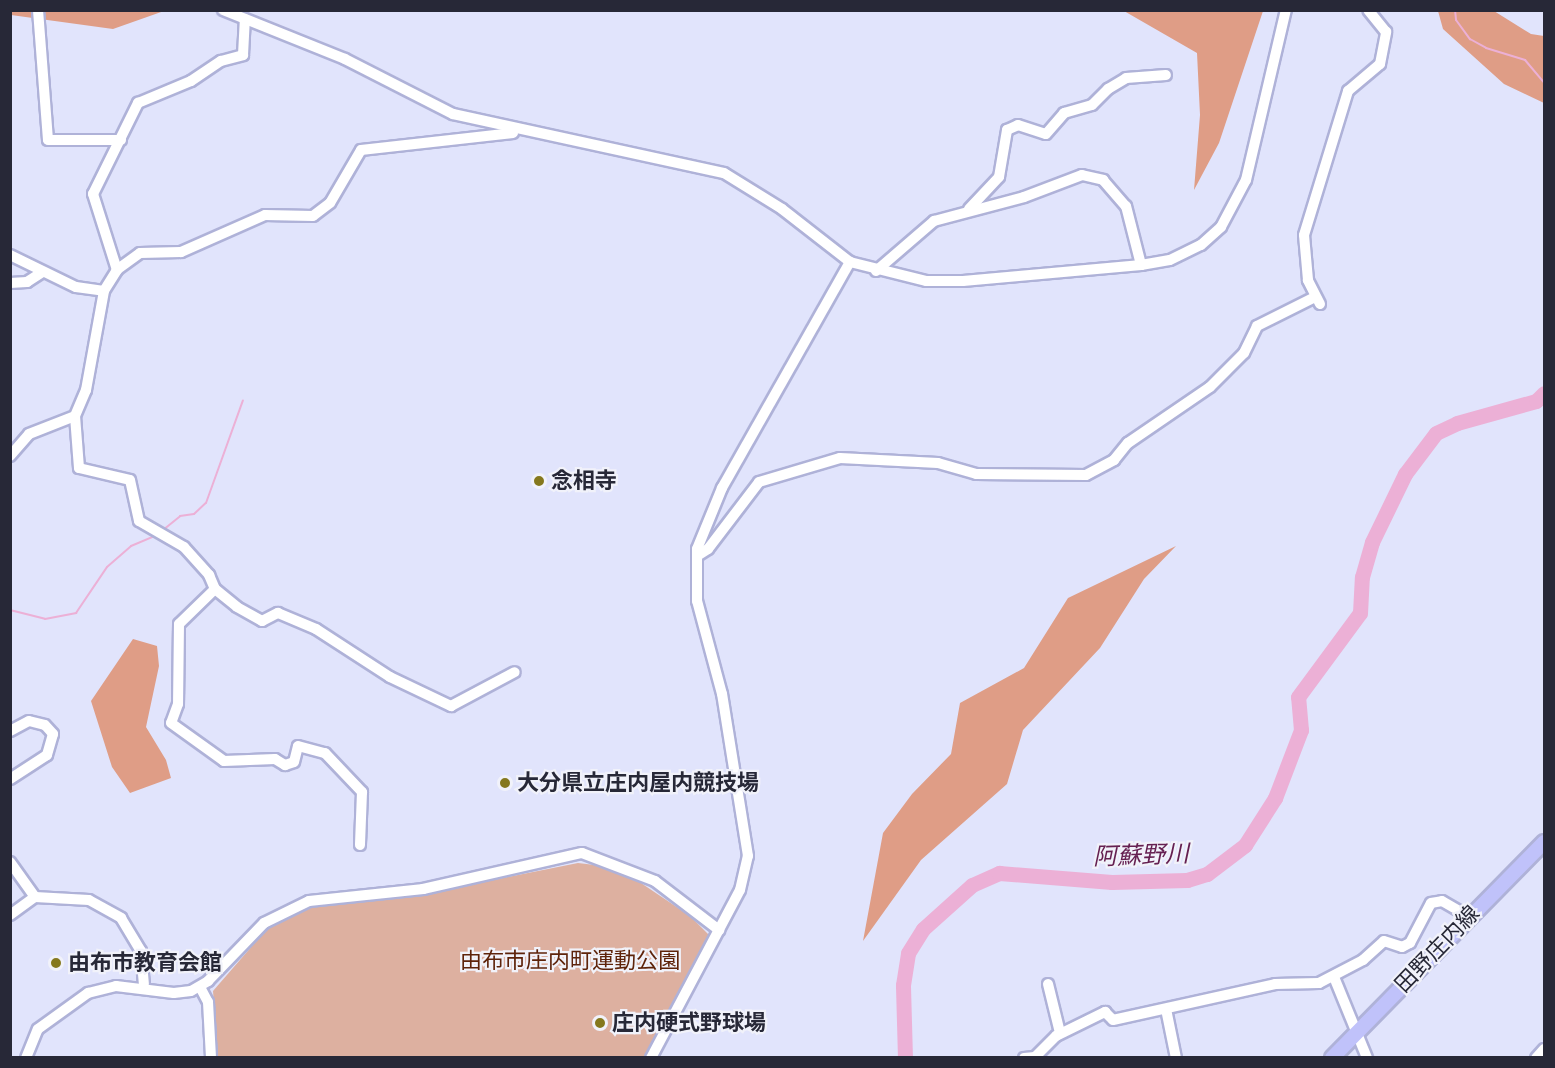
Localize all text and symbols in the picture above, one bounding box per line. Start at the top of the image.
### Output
place label: 念相寺 [551,468,617,494]
marker: 念相寺 [532,474,546,488]
place label: 大分県立庄内屋内競技場 [517,770,759,796]
marker: 大分県立庄内屋内競技場 [498,776,512,790]
water label: 阿蘇野川 [1093,839,1189,871]
street label: 田野庄内線 [1389,900,1485,998]
park label: 由布市庄内町運動公園 [460,948,680,974]
place label: 由布市教育会館 [68,950,222,976]
marker: 由布市教育会館 [49,956,63,970]
place label: 庄内硬式野球場 [612,1010,766,1036]
marker: 庄内硬式野球場 [593,1016,607,1030]

